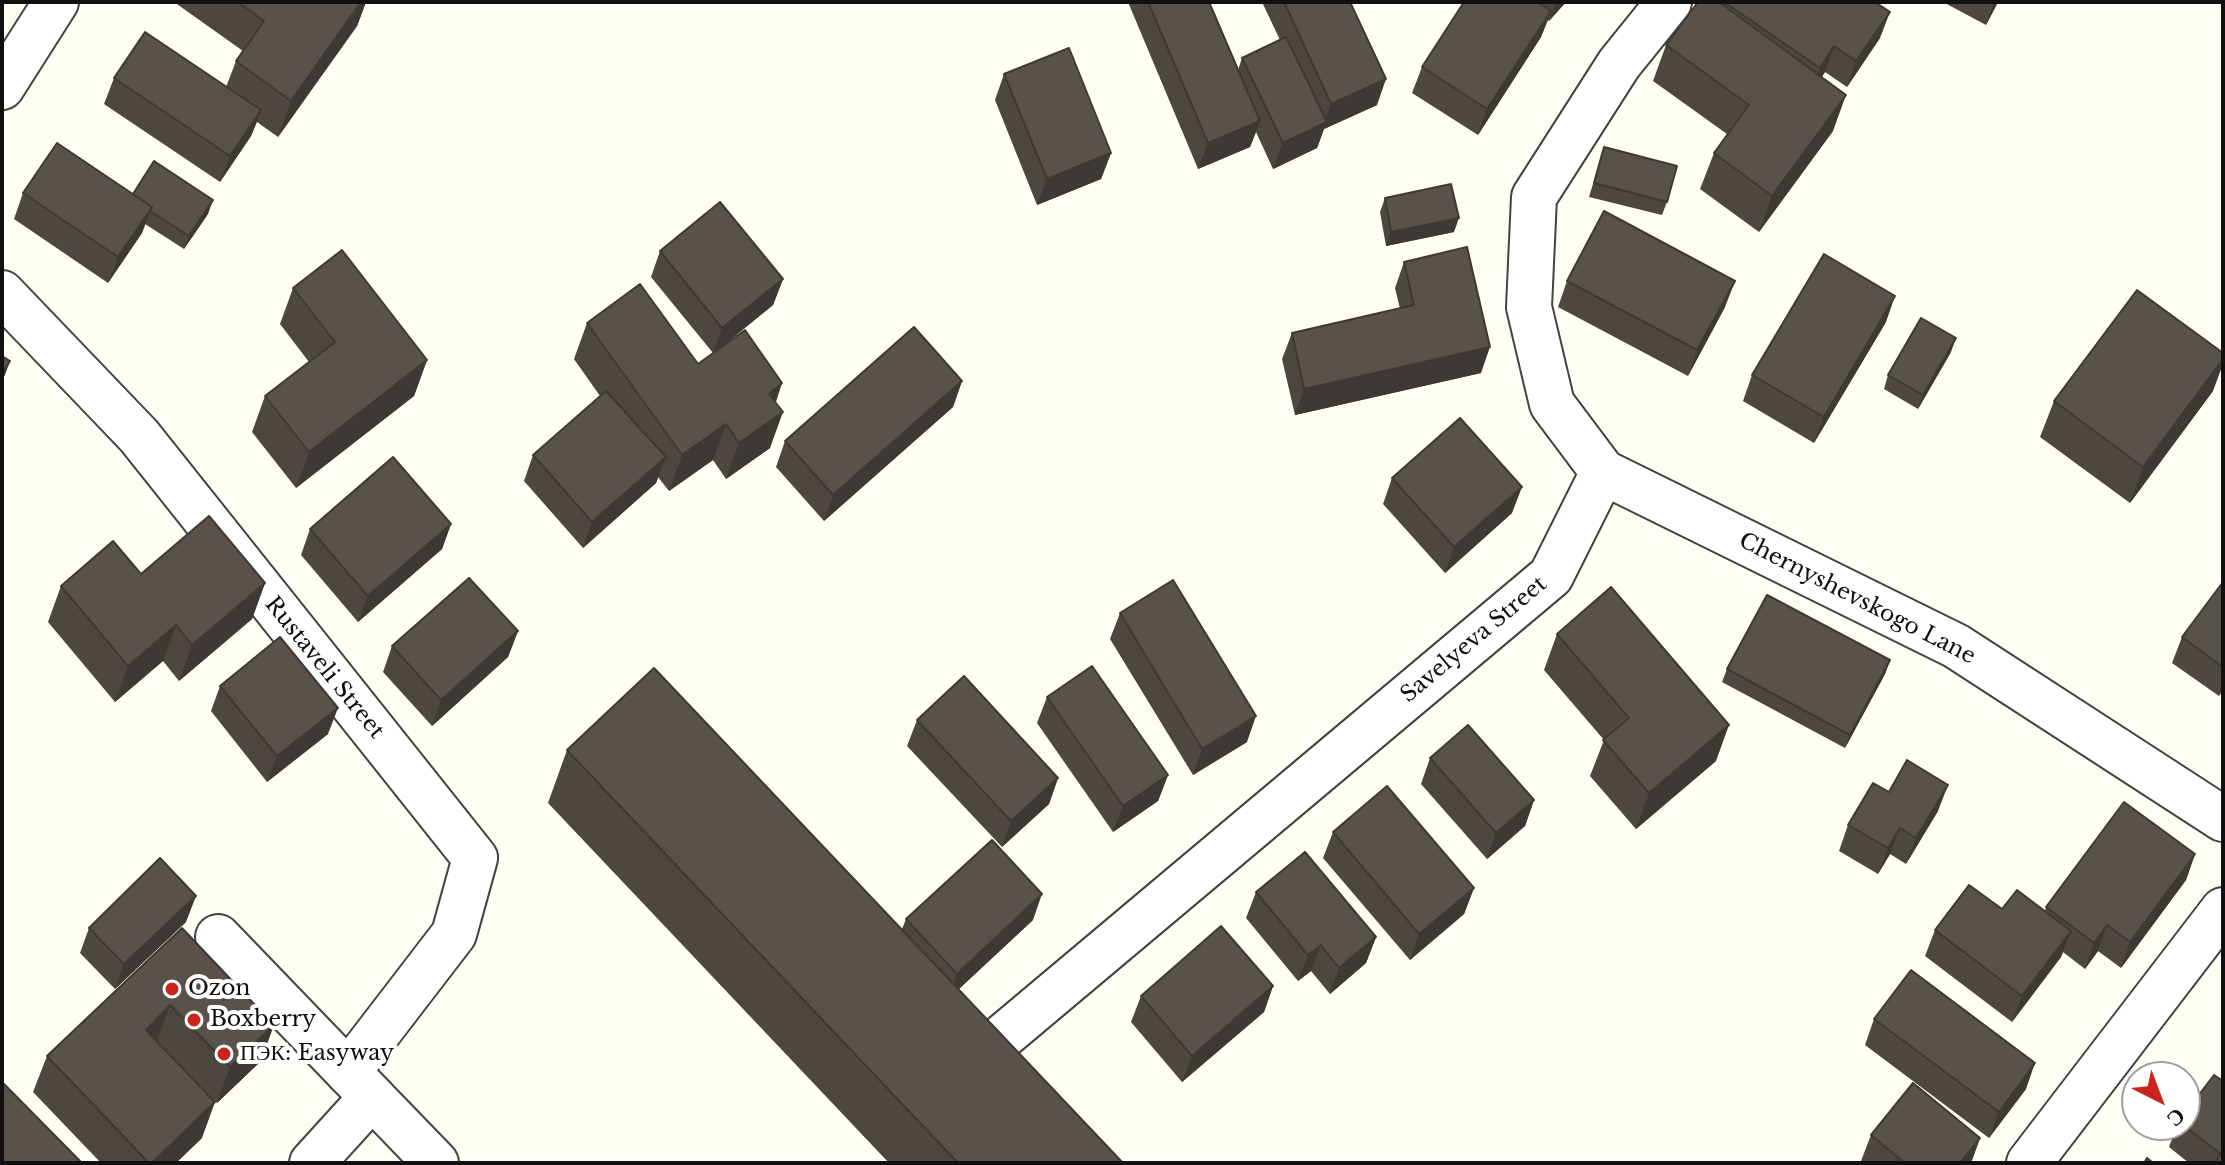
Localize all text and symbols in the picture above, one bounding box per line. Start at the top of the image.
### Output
street label: Chernyshevskogo Lane [1734,528,1980,670]
street label: Savelyeva Street [1396,571,1552,709]
street label: Rustaveli Street [259,592,389,744]
place label: Ozon [188,976,250,1002]
marker: Ozon [163,980,181,998]
place label: Boxberry [210,1007,316,1033]
marker: Boxberry [185,1011,203,1029]
place label: ПЭК: Easyway [240,1041,394,1067]
marker: ПЭК: Easyway [215,1045,233,1063]
north arrow [2121,1061,2201,1141]
text: С [2161,1102,2191,1133]

